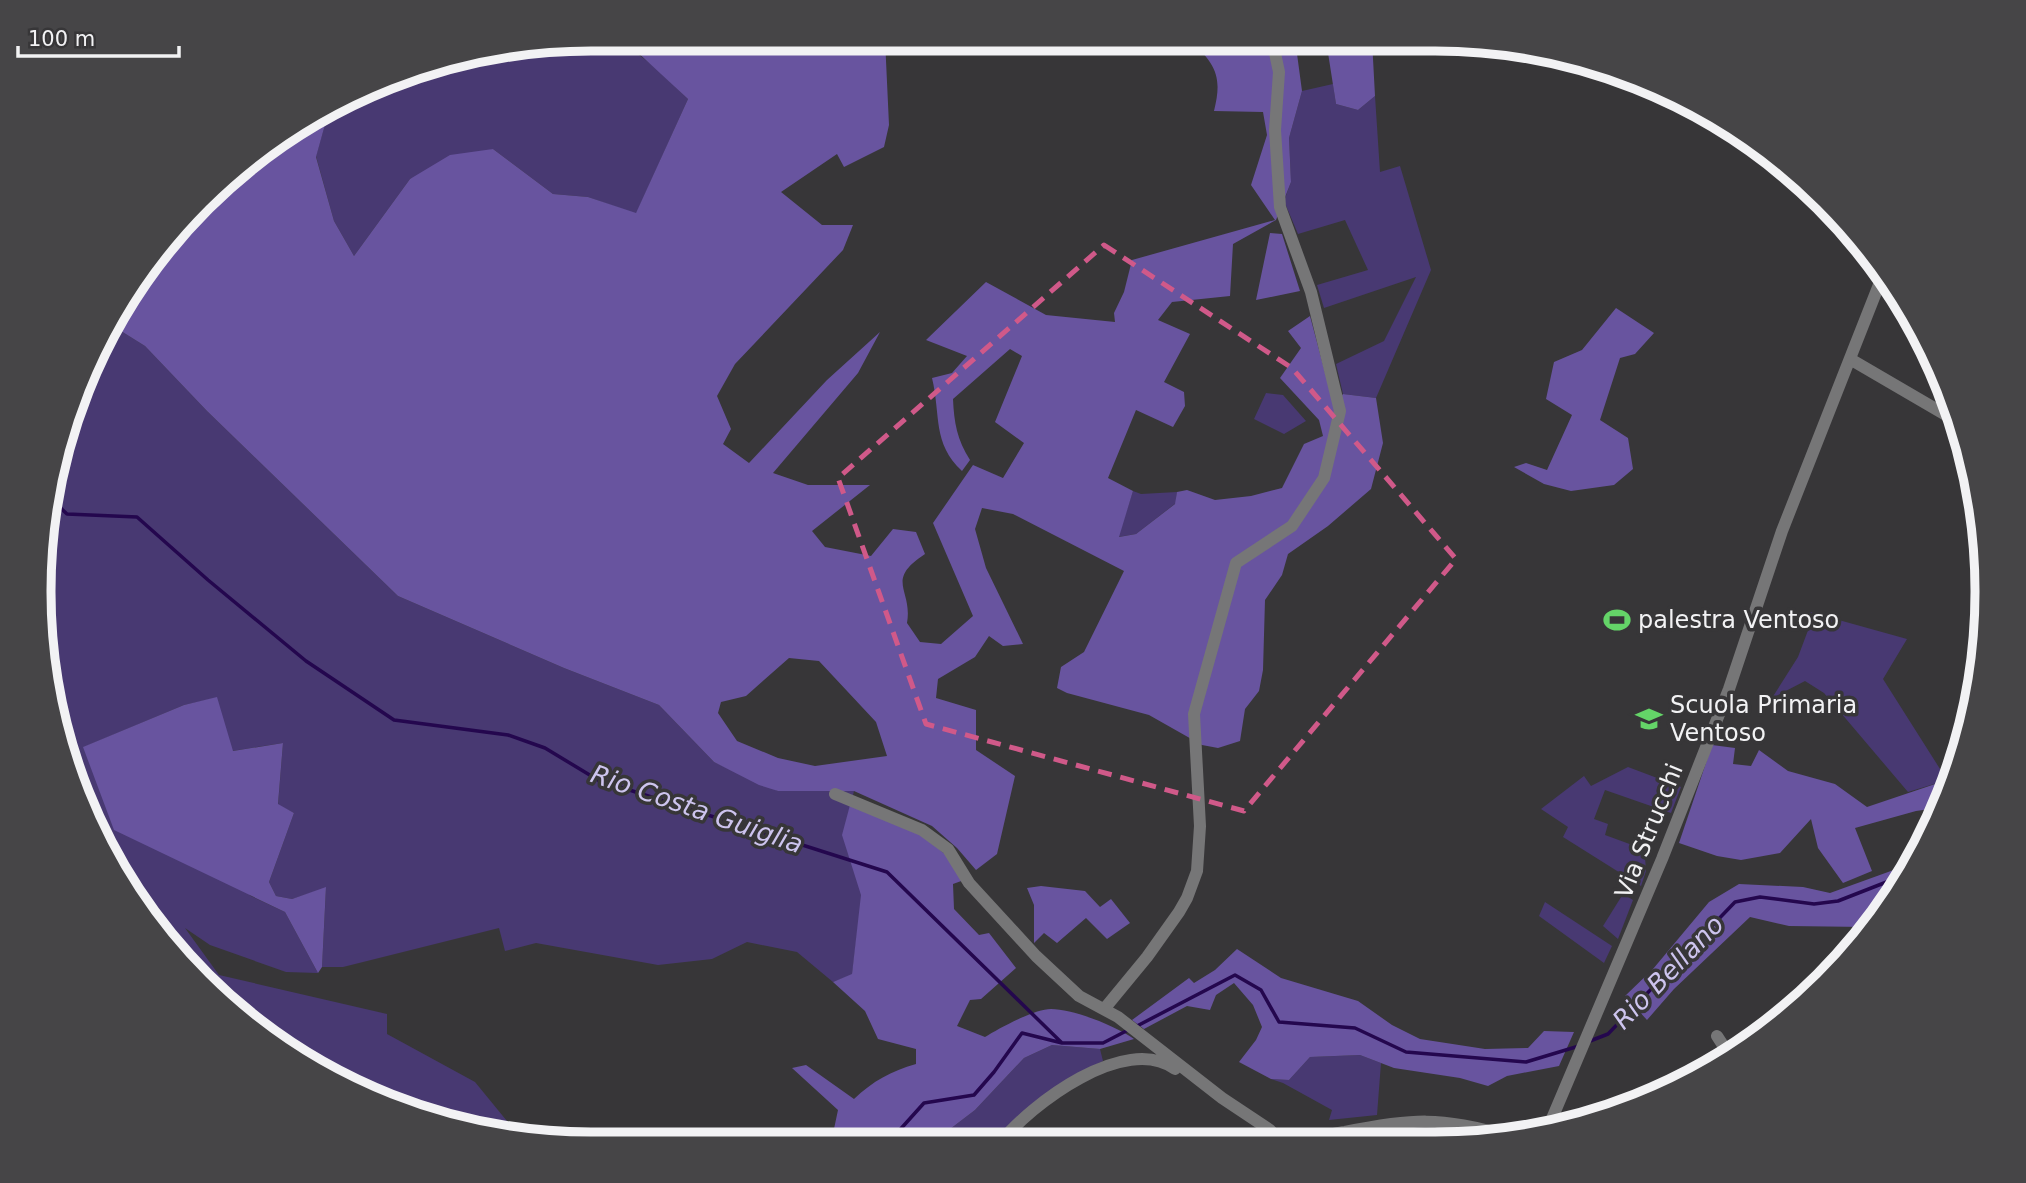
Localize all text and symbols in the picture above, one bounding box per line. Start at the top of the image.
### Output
scale bar [18,14,178,58]
text: 100 m [28,27,95,51]
sports icon: palestra Ventoso [1602,605,1632,635]
place label: palestra Ventoso [1638,606,1839,634]
place label: Scuola Primaria Ventoso [1670,691,1857,747]
school or university icon: Scuola Primaria Ventoso [1634,704,1664,734]
water label: Rio Costa Guiglia [587,759,807,859]
street label: Via Strucchi [1609,760,1689,902]
water label: Rio Bellano [1606,909,1730,1035]

